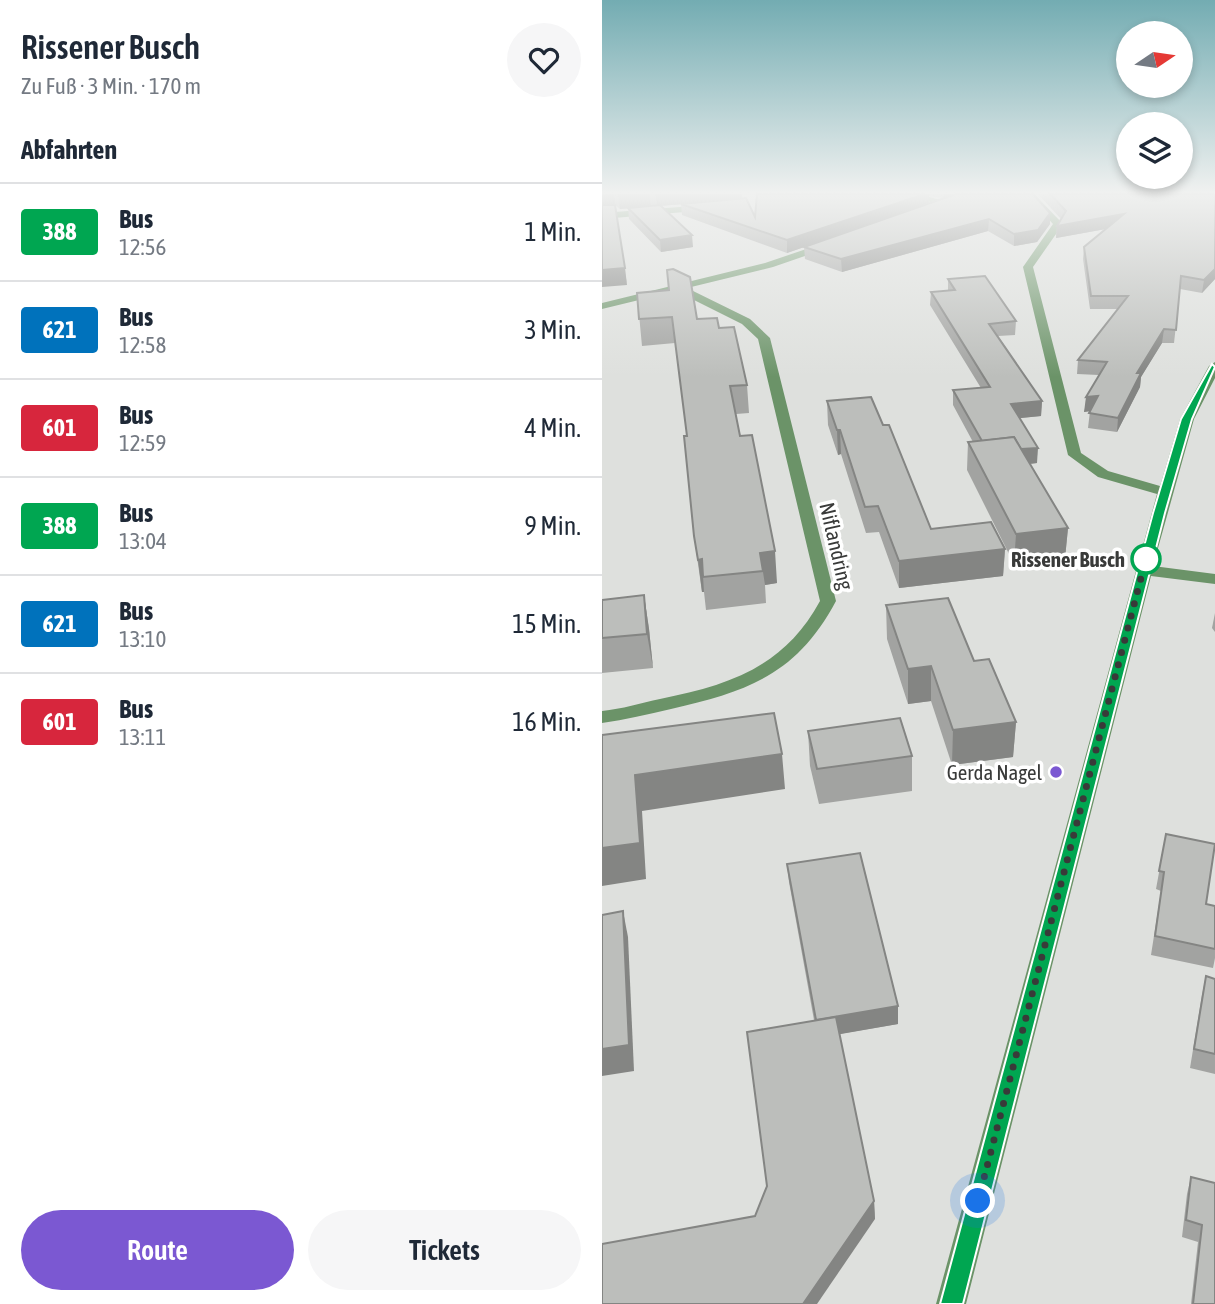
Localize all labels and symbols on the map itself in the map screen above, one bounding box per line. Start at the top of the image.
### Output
north arrow [1116,21,1194,98]
street label: Niflandring [815,500,859,592]
marker: Rissener Busch [1131,544,1161,574]
place label: Rissener Busch [1011,547,1125,571]
place label: Gerda Nagel [947,760,1042,784]
marker: Gerda Nagel [1048,764,1064,780]
your location [960,1183,995,1218]

